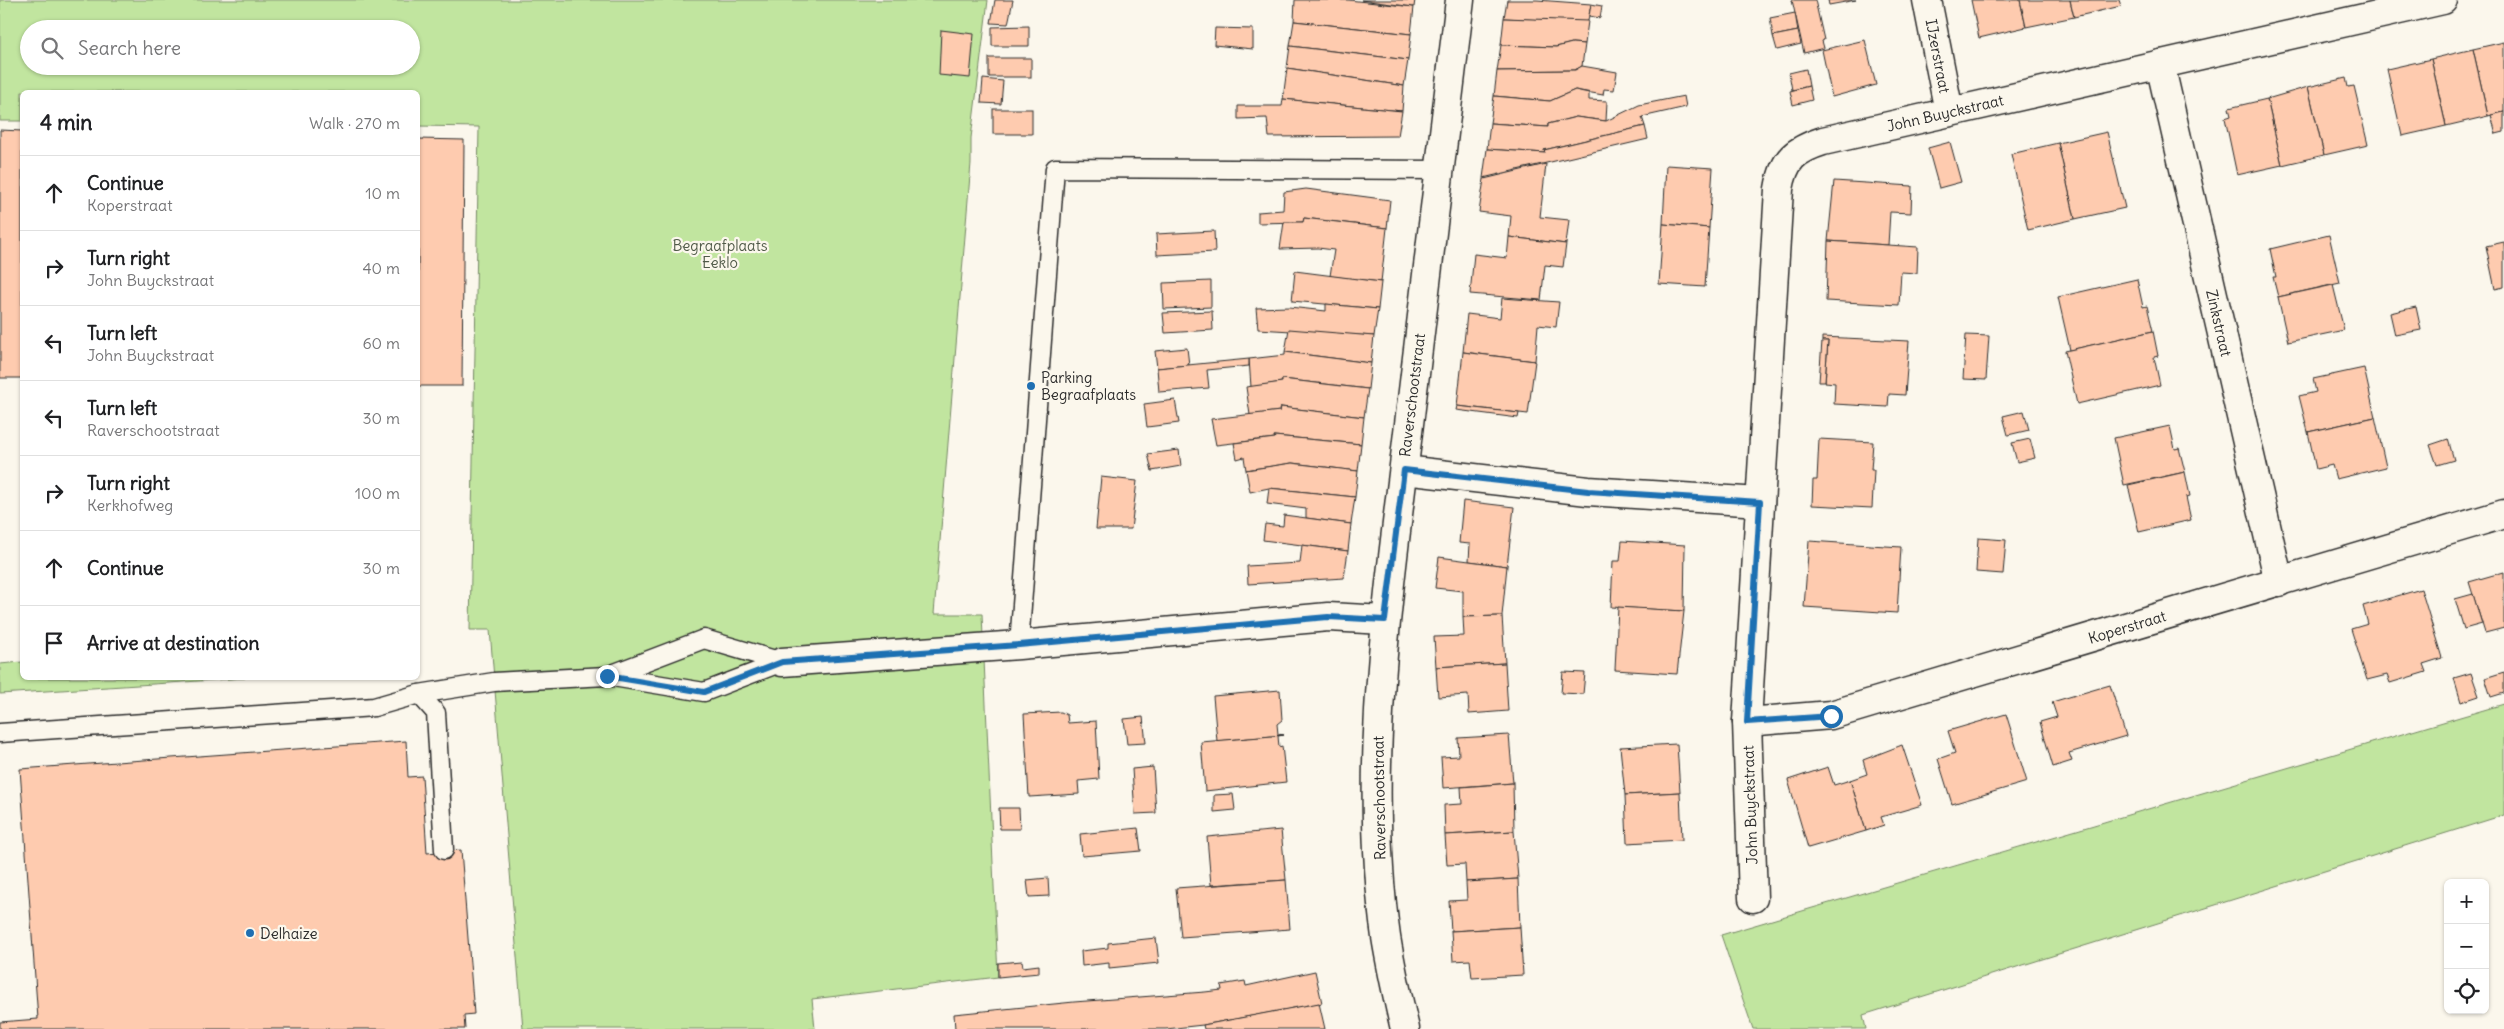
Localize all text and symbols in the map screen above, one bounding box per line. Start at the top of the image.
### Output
street label: IJzerstraat [1922,17,1954,95]
search box [20,20,420,75]
icon: search [38,34,66,62]
text: Search here [78,36,181,60]
street label: John Buyckstraat [1885,90,2005,136]
text: 4 min [40,109,92,136]
text: Walk · 270 m [309,113,400,133]
text: Continue [87,171,164,195]
icon: ahead [40,179,68,207]
text: 10 m [365,183,400,203]
text: Koperstraat [87,195,173,215]
park label: Begraafplaats Eeklo [672,236,768,272]
text: Turn right [87,246,170,270]
icon: right [40,254,68,282]
text: 40 m [362,258,400,278]
text: John Buyckstraat [87,270,214,290]
street label: Zinkstraat [2202,288,2236,358]
text: Turn left [87,321,157,345]
icon: left [40,329,68,357]
street label: Raverschootstraat [1395,332,1429,458]
text: 60 m [362,333,400,353]
text: John Buyckstraat [87,345,214,365]
place label: Parking Begraafplaats [1041,368,1136,404]
marker: Parking Begraafplaats [1025,380,1037,392]
text: Turn left [87,396,157,420]
icon: left [40,404,68,432]
text: 30 m [363,408,400,428]
text: Raverschootstraat [87,420,220,440]
text: Turn right [87,471,170,495]
icon: right [40,479,68,507]
text: 100 m [355,483,400,503]
text: Kerkhofweg [87,495,173,515]
icon: ahead [40,554,68,582]
text: Continue [87,556,164,580]
text: 30 m [363,558,400,578]
street label: Koperstraat [2086,606,2168,648]
icon: arrive [40,629,68,657]
text: Arrive at destination [87,631,260,655]
route end [596,665,619,688]
route start [1820,705,1843,728]
street label: Raverschootstraat [1368,736,1390,860]
street label: John Buyckstraat [1738,745,1762,865]
map controls [2444,879,2489,1014]
button: + [2444,879,2489,924]
place label: Delhaize [260,924,318,943]
button: − [2444,924,2489,969]
marker: Delhaize [244,927,256,939]
button: locate [2444,969,2489,1014]

